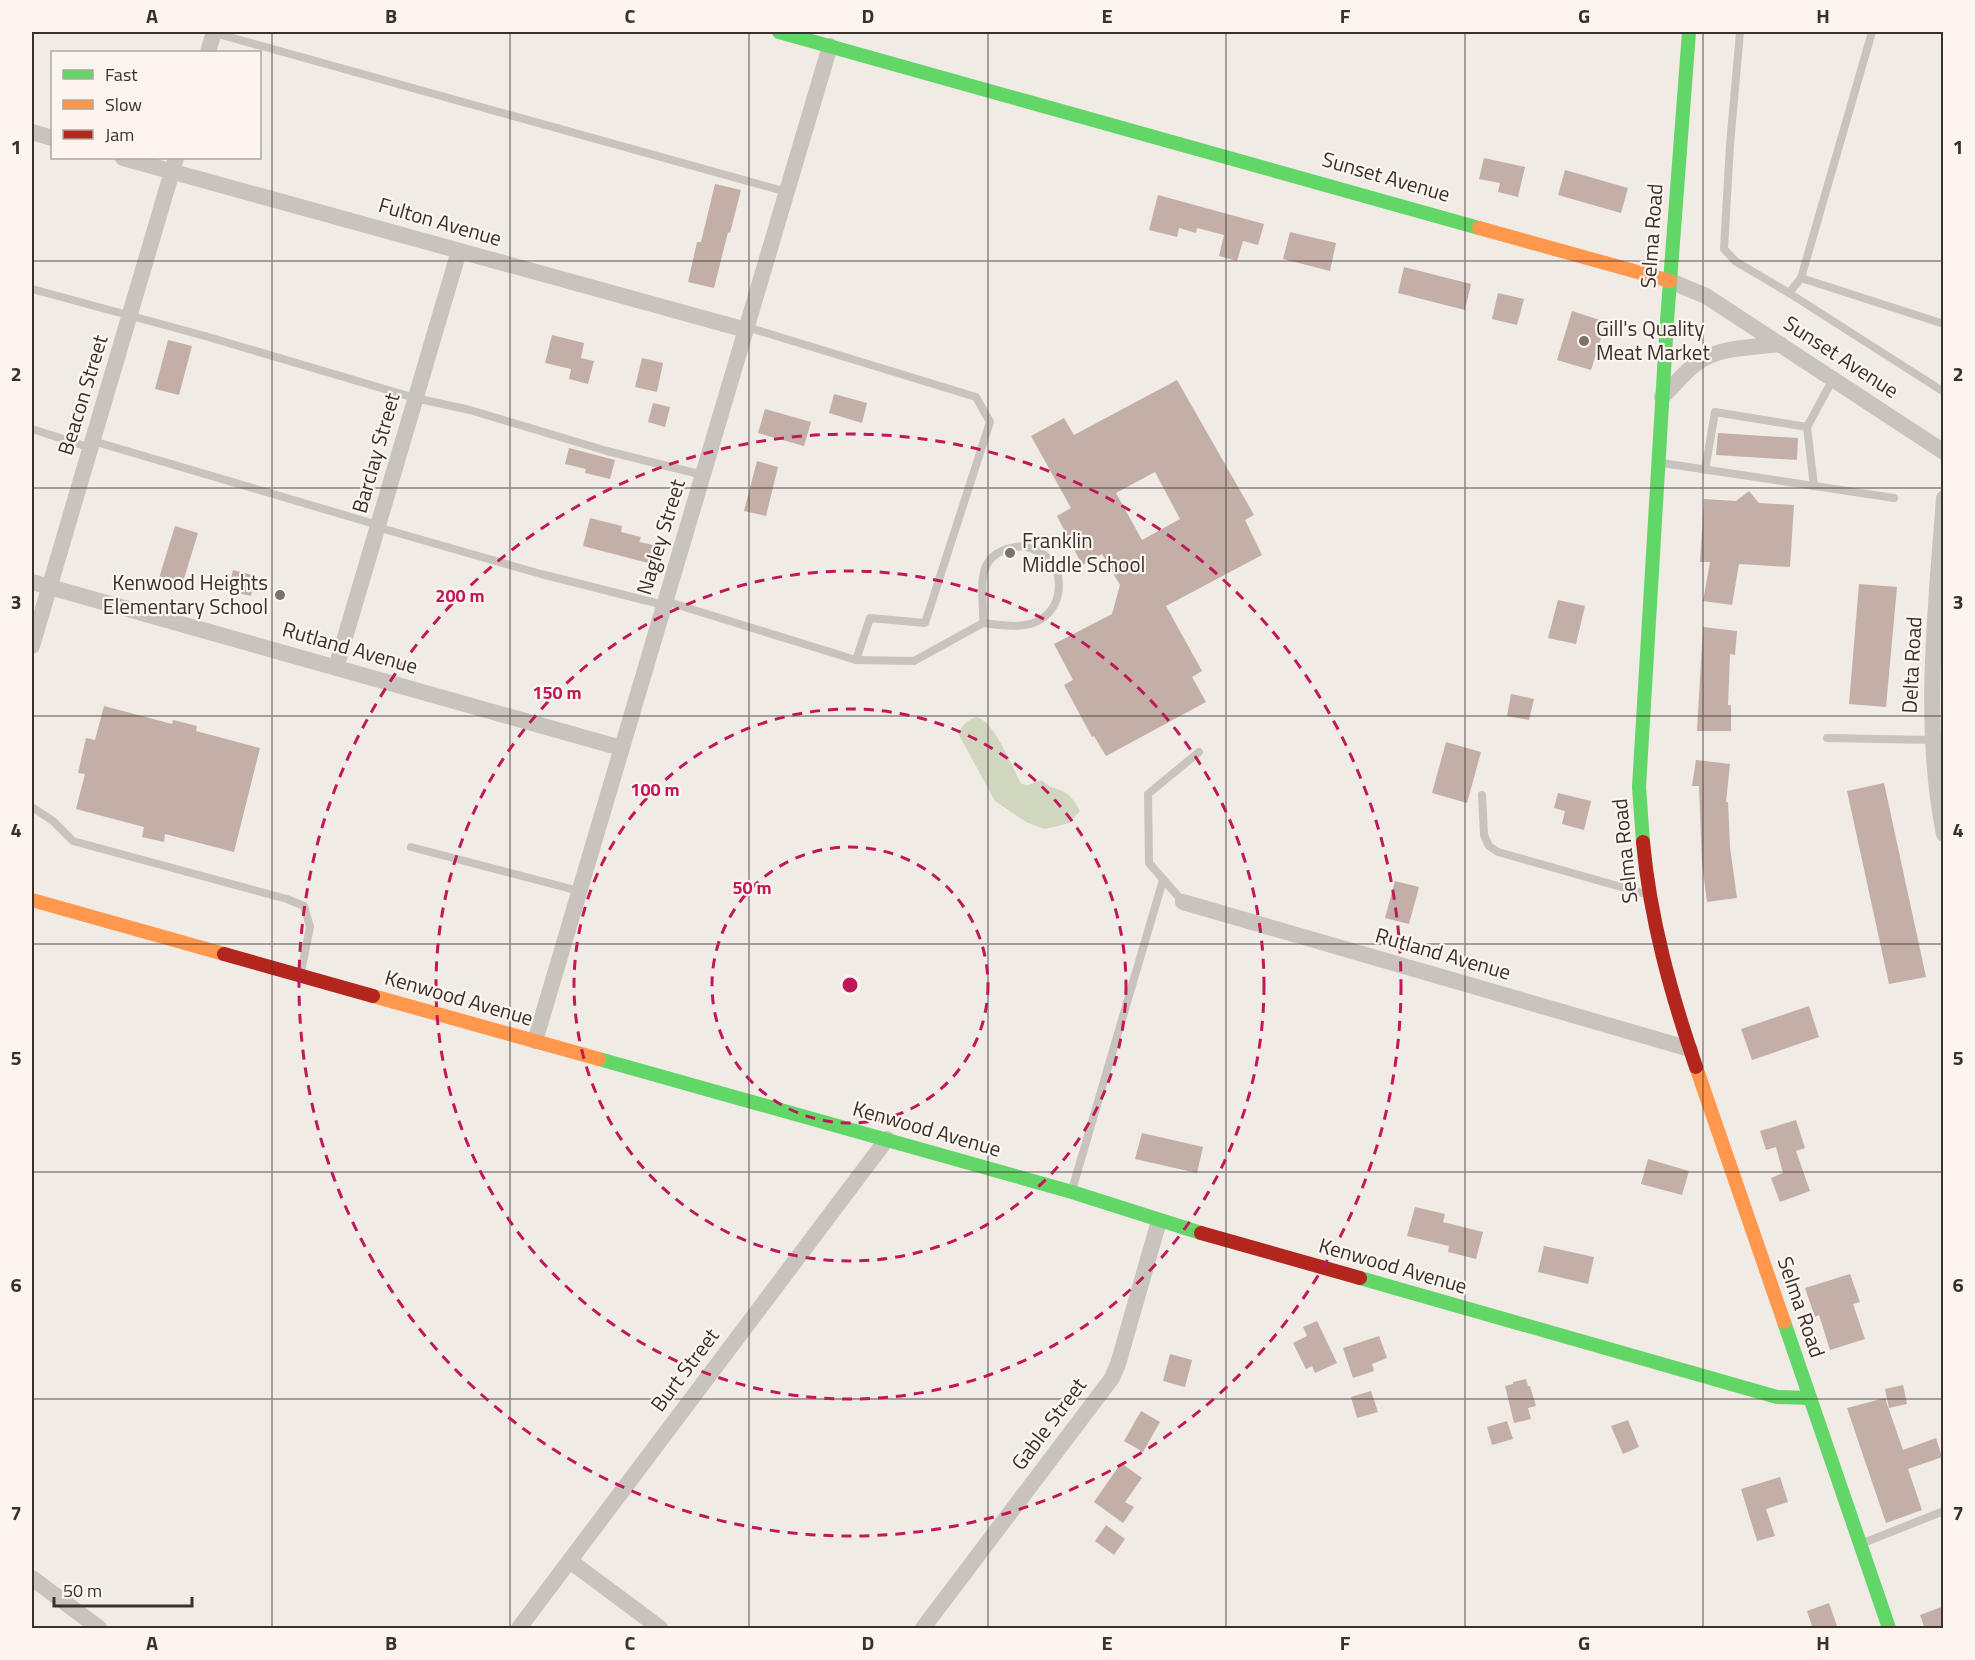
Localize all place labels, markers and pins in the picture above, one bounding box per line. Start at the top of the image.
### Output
place label: Gill's Quality Meat Market [1596,312,1710,368]
marker: Gill's Quality Meat Market [1577,334,1591,348]
place label: Franklin Middle School [1022,524,1145,580]
marker: Franklin Middle School [1003,546,1017,560]
place label: Kenwood Heights Elementary School [103,566,268,622]
marker: Kenwood Heights Elementary School [273,588,287,602]
centre of rings [840,975,860,995]

